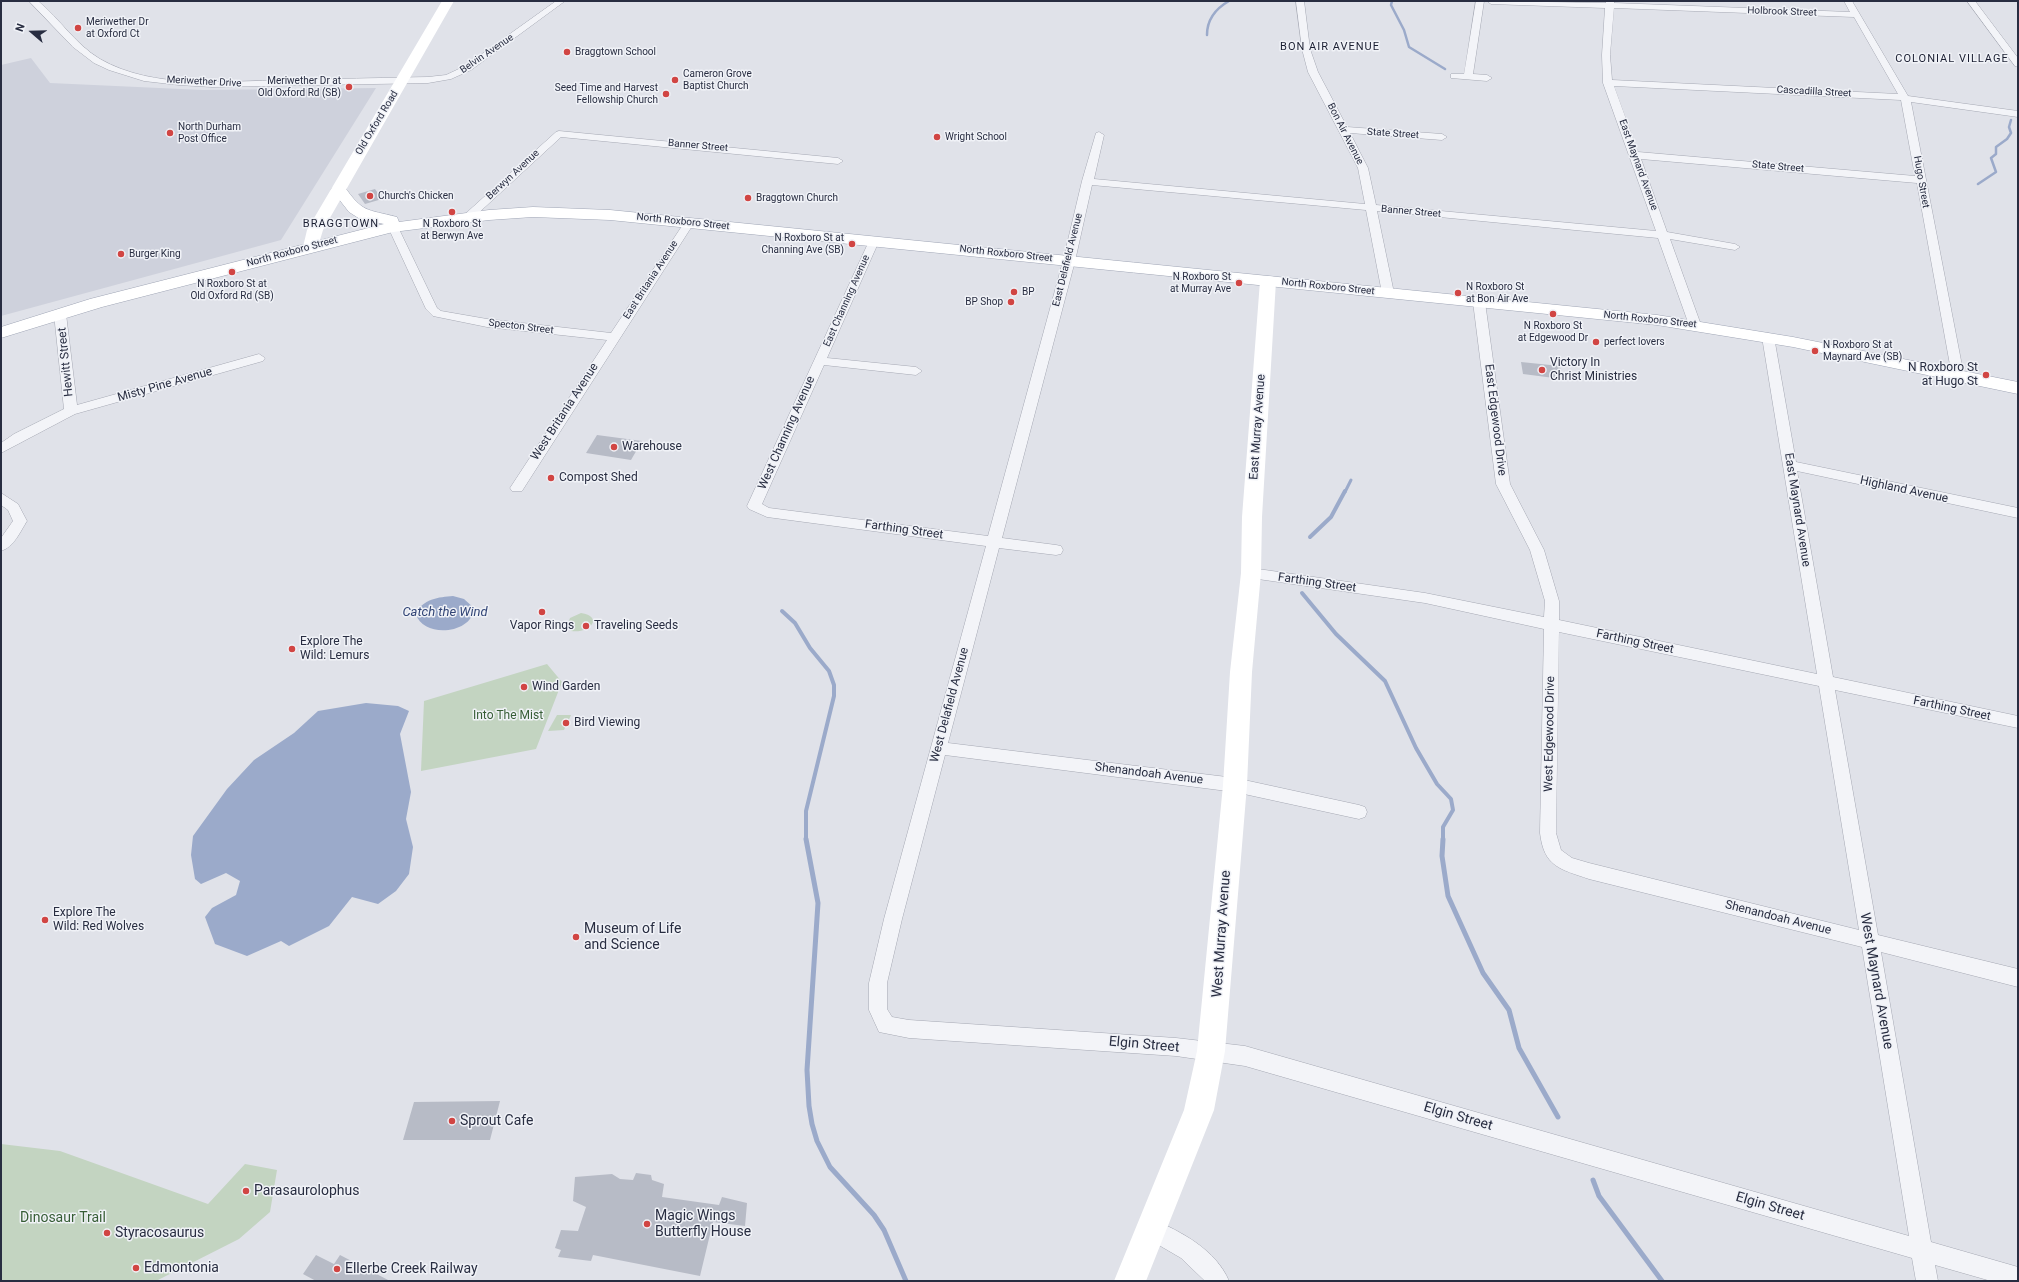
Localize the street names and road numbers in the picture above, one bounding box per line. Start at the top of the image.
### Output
street label: Holbrook Street [1747,5,1817,19]
street label: Belvin Avenue [458,32,516,76]
street label: Meriwether Drive [166,74,242,90]
street label: Cascadilla Street [1776,84,1852,100]
street label: Old Oxford Road [353,89,401,157]
street label: Bon Air Avenue [1324,101,1366,167]
street label: East Maynard Avenue [1616,118,1660,212]
street label: State Street [1367,126,1419,142]
street label: Banner Street [667,137,729,155]
street label: Berwyn Avenue [484,147,542,203]
street label: Hugo Street [1911,155,1931,209]
street label: State Street [1752,159,1804,175]
street label: Banner Street [1380,203,1442,221]
street label: North Roxboro Street [636,211,730,233]
street label: East Delafield Avenue [1051,212,1085,308]
street label: North Roxboro Street [245,234,339,270]
street label: East Britania Avenue [621,238,681,322]
street label: North Roxboro Street [959,243,1053,265]
street label: East Channing Avenue [821,253,873,349]
street label: North Roxboro Street [1281,276,1375,298]
street label: North Roxboro Street [1603,309,1697,331]
street label: Specton Street [488,317,554,337]
street label: Hewitt Street [55,327,77,397]
street label: West Britania Avenue [528,361,602,463]
street label: East Edgewood Drive [1481,363,1509,477]
street label: Misty Pine Avenue [116,365,214,405]
street label: West Channing Avenue [755,374,819,492]
street label: East Murray Avenue [1247,374,1269,480]
street label: East Maynard Avenue [1781,452,1813,568]
street label: Highland Avenue [1859,474,1949,506]
street label: Farthing Street [864,517,944,543]
street label: Farthing Street [1277,570,1357,596]
street label: Farthing Street [1595,627,1675,657]
street label: West Delafield Avenue [928,646,972,764]
street label: West Edgewood Drive [1542,676,1558,792]
street label: Farthing Street [1912,694,1992,724]
street label: Shenandoah Avenue [1094,760,1204,788]
street label: West Murray Avenue [1209,870,1235,998]
street label: Shenandoah Avenue [1723,898,1833,938]
street label: West Maynard Avenue [1856,911,1896,1051]
street label: Elgin Street [1108,1034,1180,1056]
street label: Elgin Street [1422,1099,1494,1135]
street label: Elgin Street [1734,1189,1806,1225]

